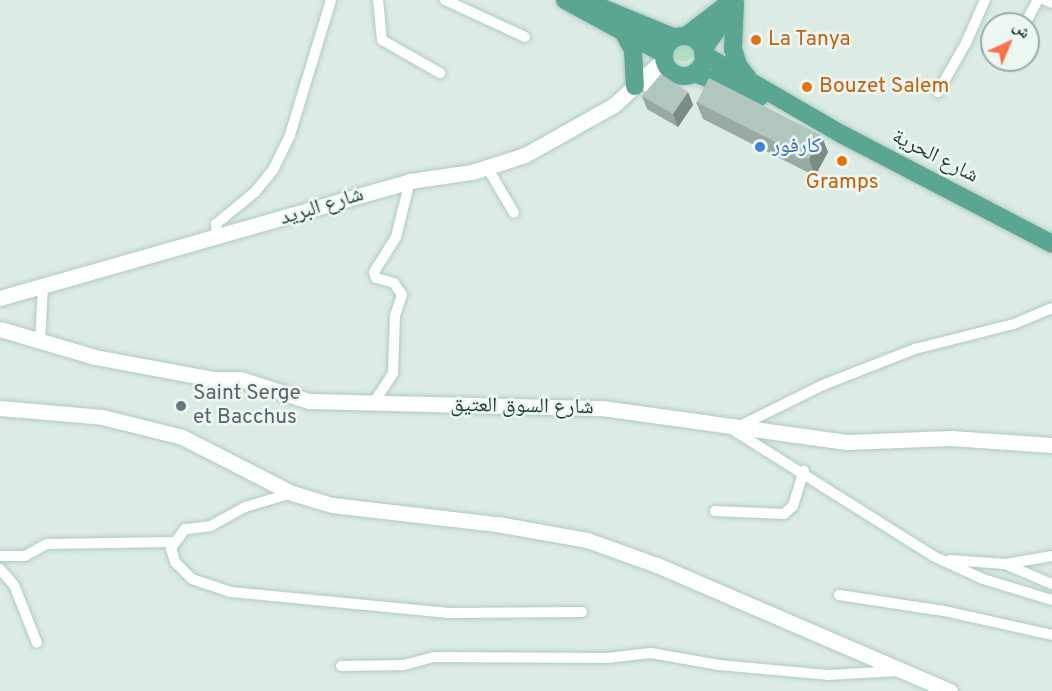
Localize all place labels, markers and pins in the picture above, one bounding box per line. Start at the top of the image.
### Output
place label: La Tanya [768,27,851,53]
marker: La Tanya [749,33,763,47]
place label: Bouzet Salem [819,74,949,100]
marker: Bouzet Salem [800,80,814,94]
place label: كارفور [772,134,821,160]
marker: كارفور [753,140,767,154]
marker: Gramps [835,154,849,168]
place label: Gramps [805,170,879,196]
place label: Saint Serge et Bacchus [193,381,301,431]
marker: Saint Serge et Bacchus [174,399,188,413]

